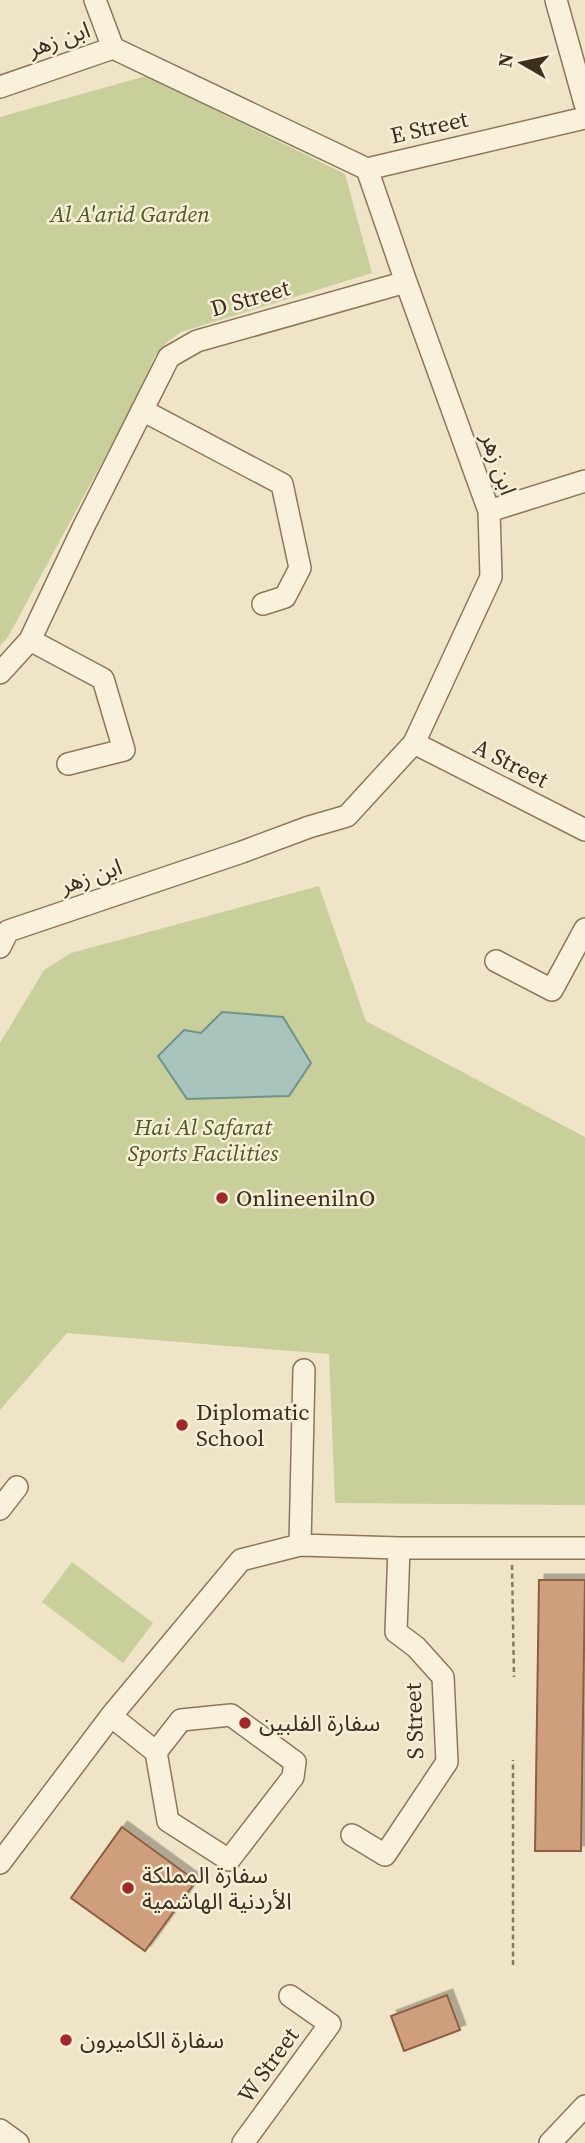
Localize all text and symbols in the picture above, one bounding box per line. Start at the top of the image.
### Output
street label: ابن زهر [23,14,94,65]
north arrow [487,28,557,98]
text: N [491,51,519,69]
street label: E Street [387,102,471,151]
park label: Al A'arid Garden [48,198,210,230]
street label: D Street [207,271,294,325]
street label: ابن زهر [473,428,524,499]
street label: A Street [468,731,554,796]
street label: ابن زهر [55,851,126,902]
park label: Hai Al Safarat Sports Facilities [128,1111,279,1169]
place label: OnlineenilnO [236,1182,375,1214]
marker: OnlineenilnO [214,1190,230,1206]
place label: Diplomatic School [196,1396,310,1454]
marker: Diplomatic School [174,1417,190,1433]
street label: S Street [397,1682,431,1760]
place label: سفارة الفلبين [259,1707,380,1739]
marker: سفارة الفلبين [237,1715,253,1731]
place label: سفارة المملكة الأردنية الهاشمية [142,1859,292,1917]
marker: سفارة المملكة الأردنية الهاشمية [120,1880,136,1896]
street label: W Street [230,2020,307,2109]
place label: سفارة الكاميرون [80,2024,224,2056]
marker: سفارة الكاميرون [58,2032,74,2048]

